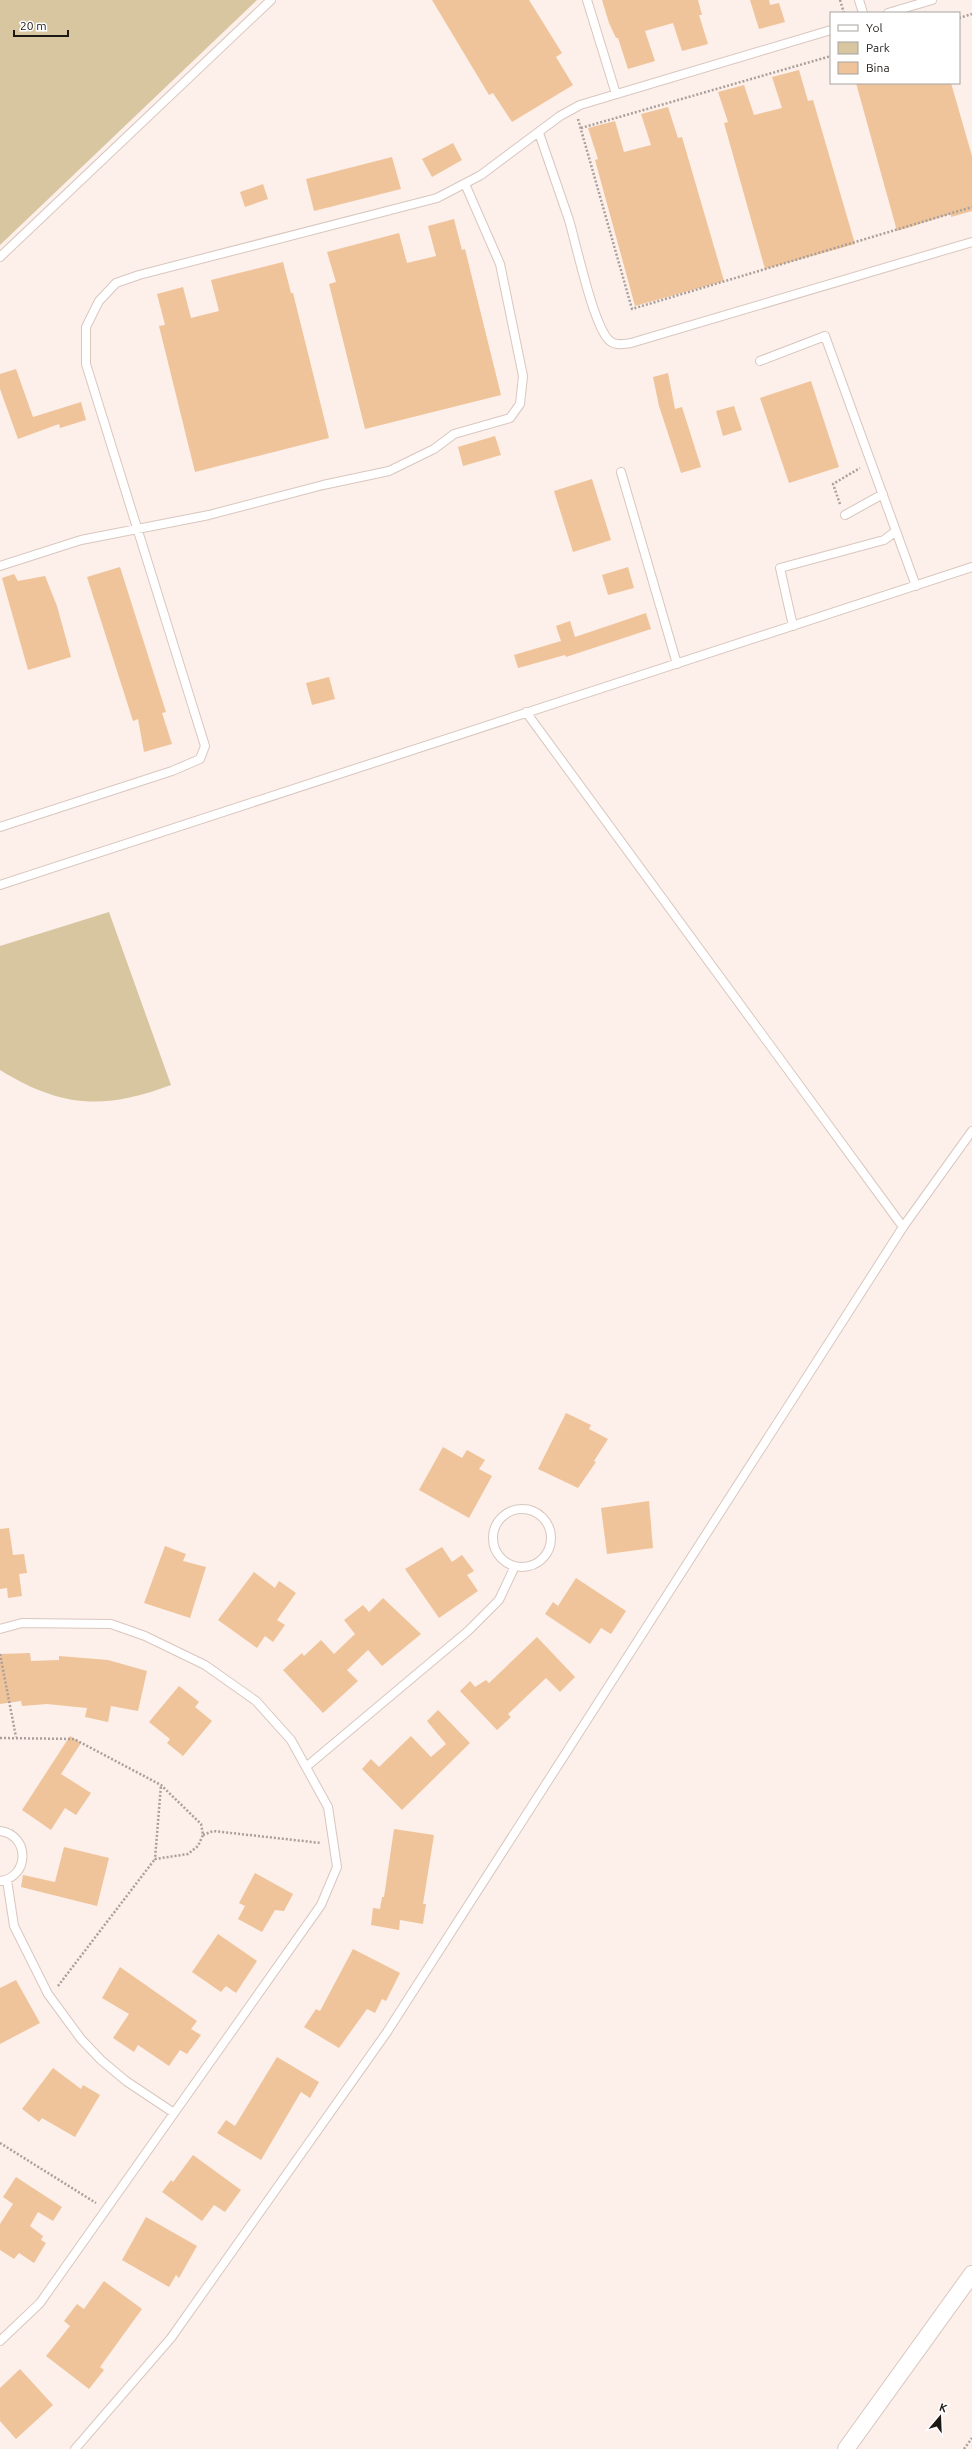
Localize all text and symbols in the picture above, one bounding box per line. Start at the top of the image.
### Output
scale bar [14,12,68,38]
legend [830,12,960,84]
text: 20 m [20,19,47,32]
text: Yol [866,21,883,34]
text: Park [866,41,890,54]
text: Bina [866,61,890,74]
north arrow [920,2397,960,2437]
text: K [938,2401,949,2415]

